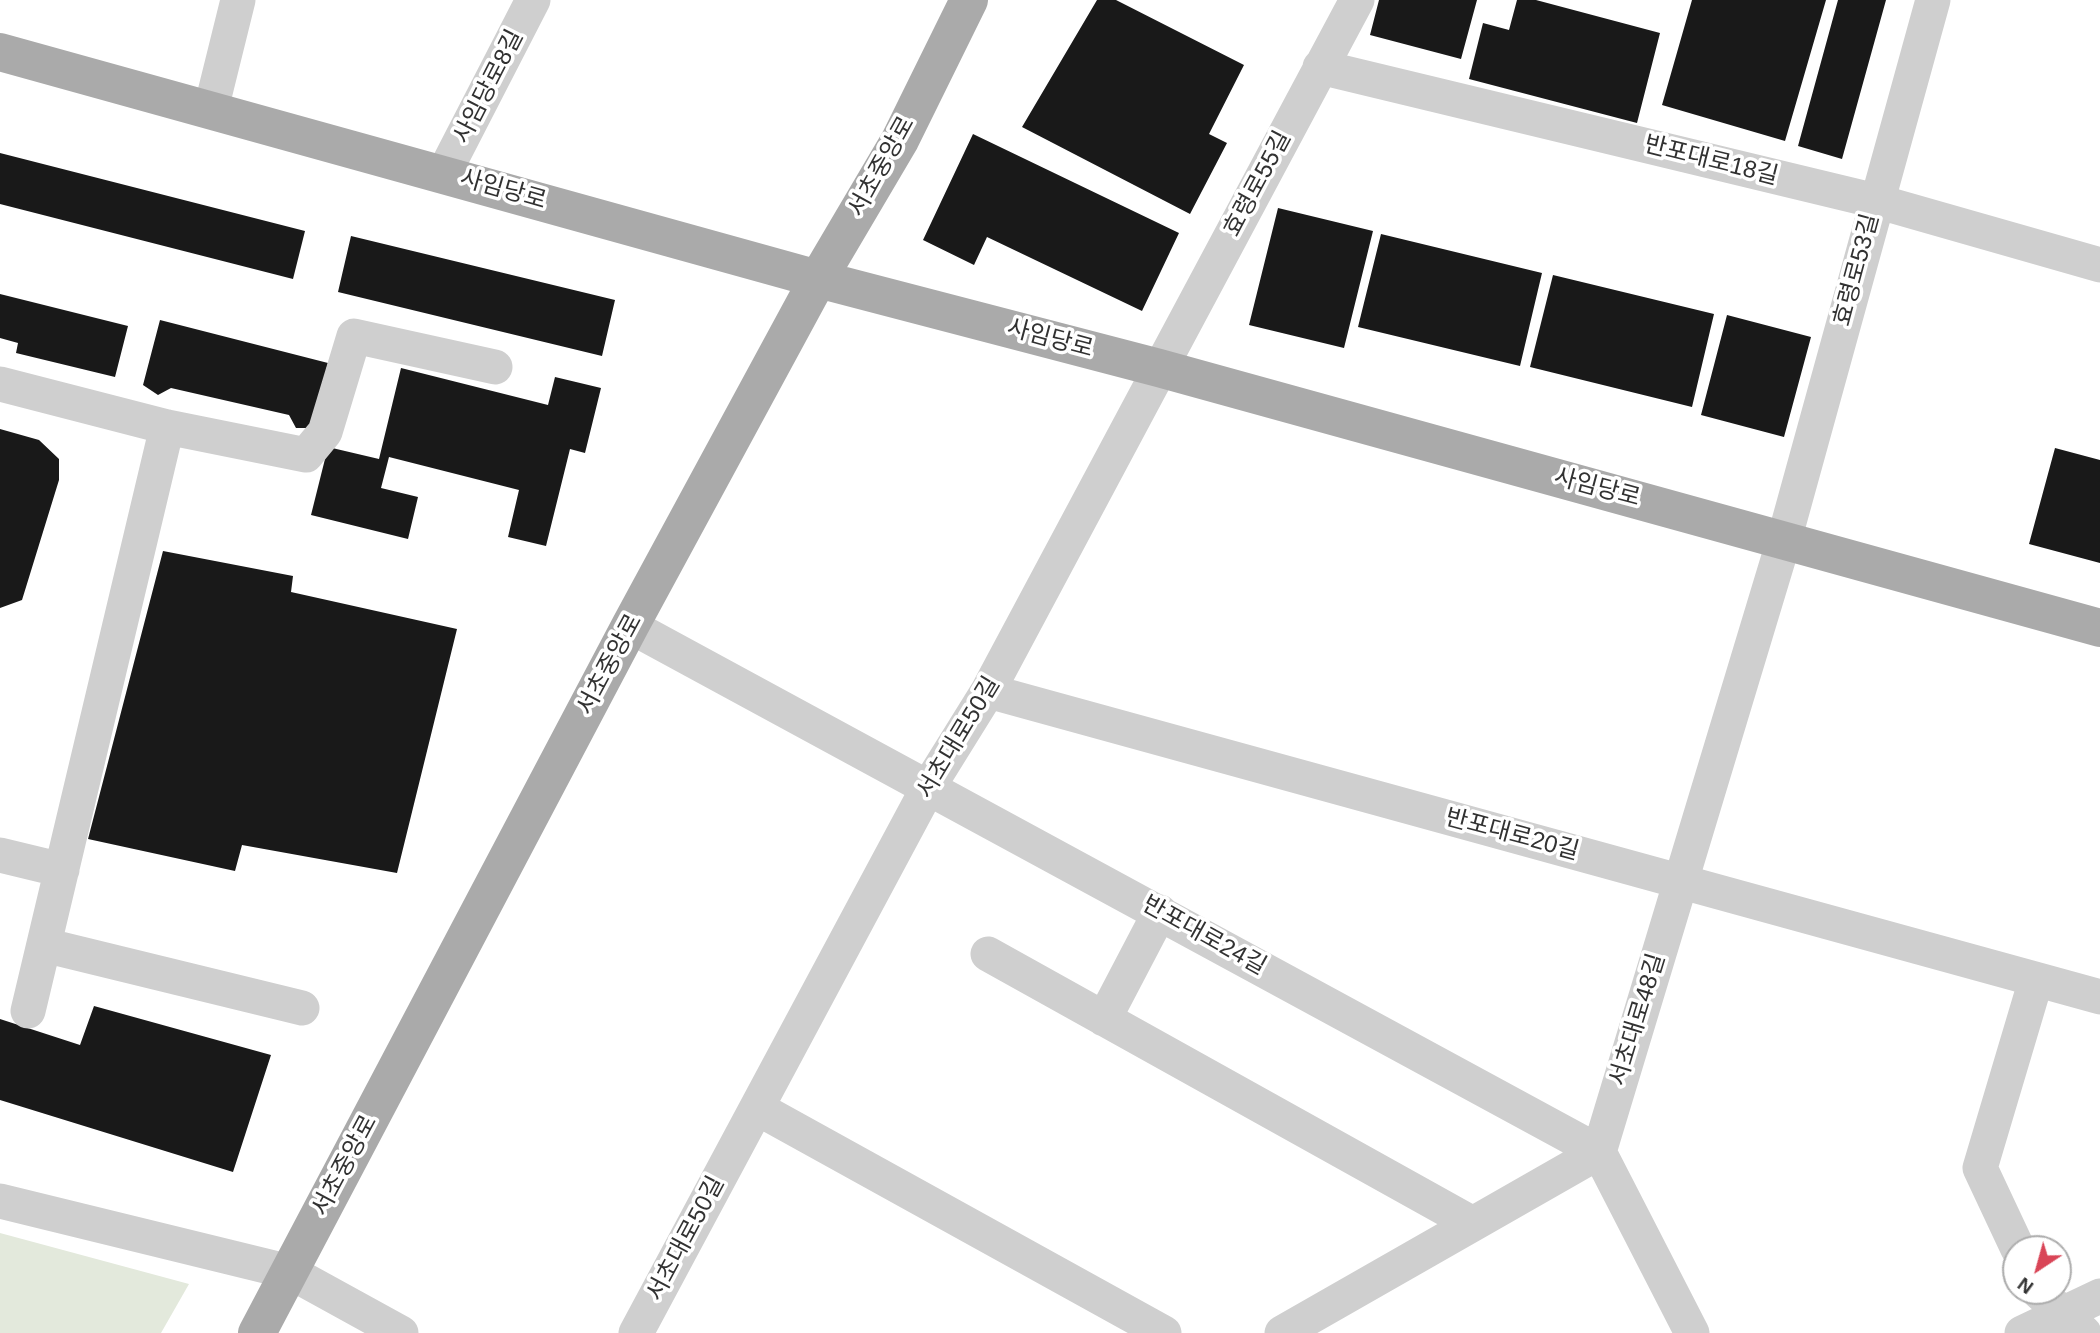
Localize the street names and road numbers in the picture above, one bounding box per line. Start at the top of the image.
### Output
street label: 사임당로8길 [448,25,530,149]
street label: 서초중앙로 [843,112,921,222]
street label: 효령로55길 [1218,126,1298,242]
street label: 반포대로18길 [1641,130,1781,192]
street label: 사임당로 [457,164,549,216]
street label: 효령로53길 [1828,211,1886,329]
street label: 사임당로 [1004,314,1096,364]
street label: 사임당로 [1551,463,1643,513]
street label: 서초중앙로 [571,610,649,720]
street label: 서초대로50길 [911,672,1007,804]
street label: 반포대로20길 [1442,803,1582,867]
street label: 반포대로24길 [1137,890,1271,982]
street label: 서초대로48길 [1604,950,1672,1090]
street label: 서초중앙로 [306,1111,384,1221]
street label: 서초대로50길 [641,1172,731,1306]

